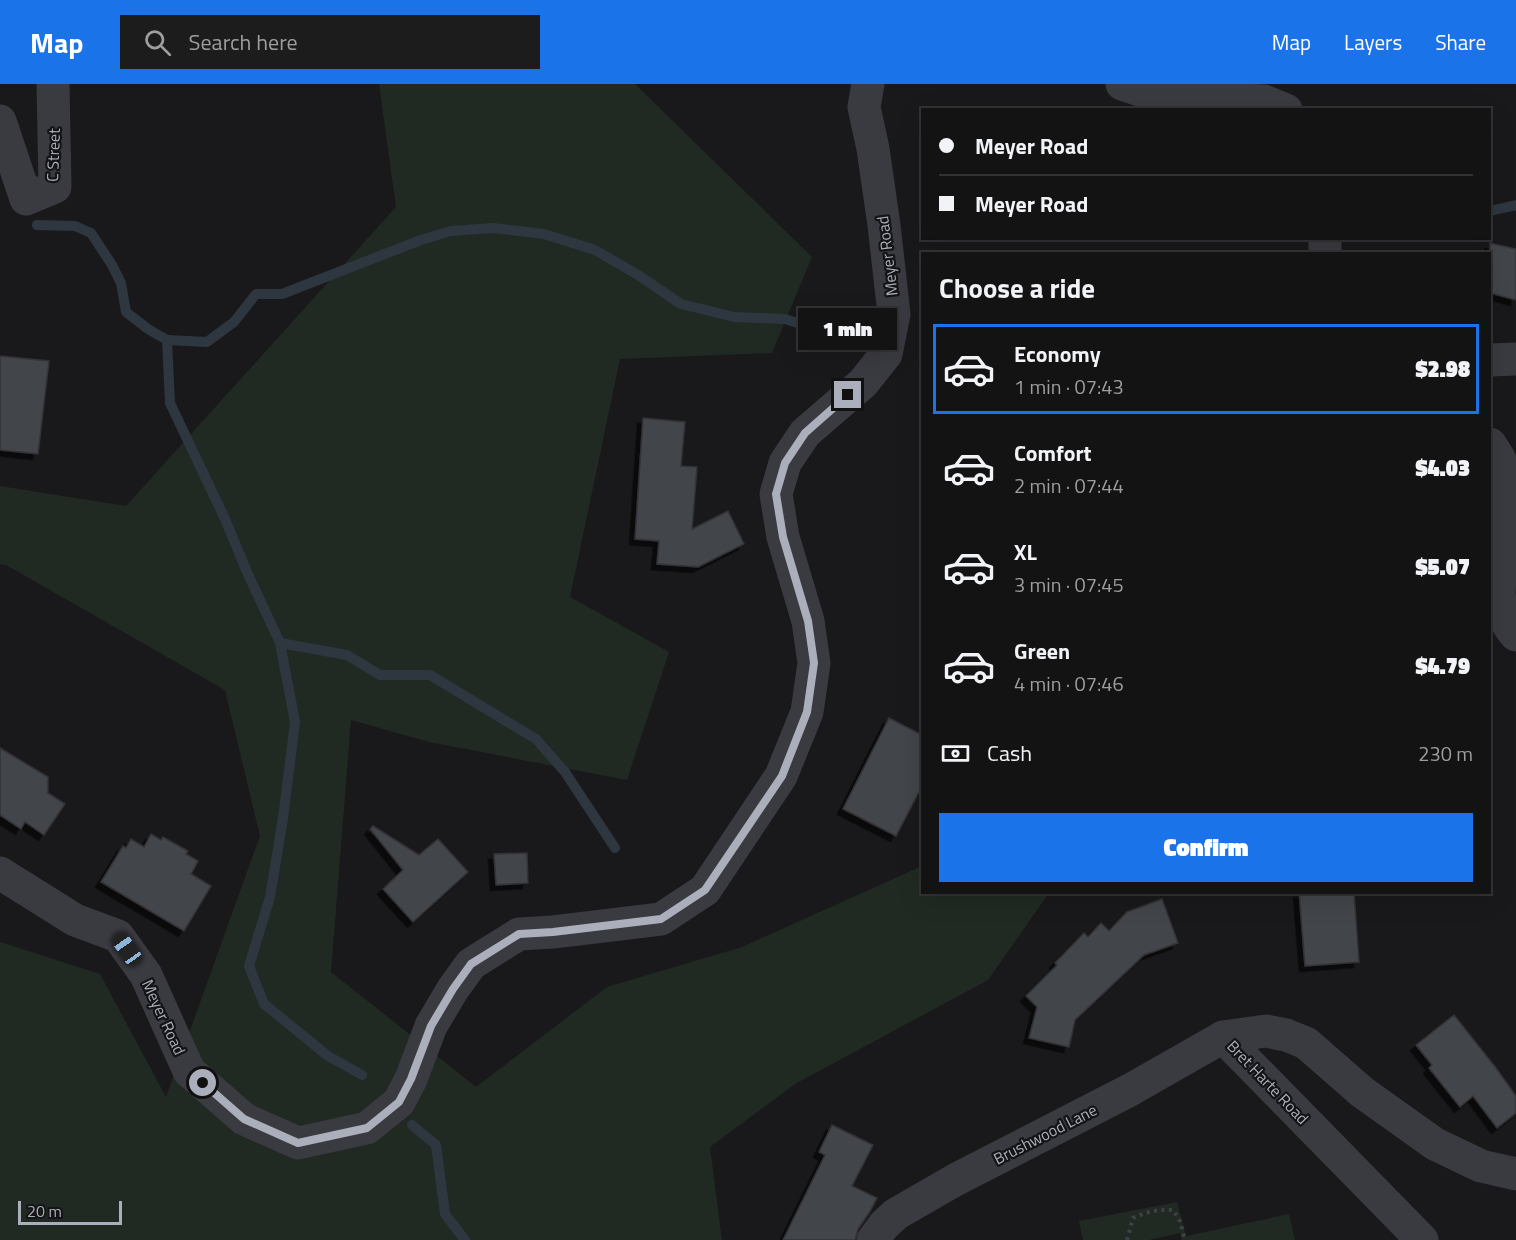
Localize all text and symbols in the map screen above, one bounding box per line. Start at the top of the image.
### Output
search box [120,15,540,69]
text: Map [30,21,84,64]
text: Search here [189,25,298,59]
icon: search [141,26,174,59]
text: Map [1272,26,1311,58]
text: Layers [1344,26,1402,58]
text: Share [1435,26,1486,58]
street label: C Street [40,127,66,182]
text: Meyer Road [975,129,1088,163]
text: Meyer Road [975,187,1088,221]
street label: Meyer Road [870,215,904,297]
text: Choose a ride [939,267,1095,308]
callout: 1 min [798,308,898,350]
text: 1 min [823,313,872,344]
text: Economy [1014,337,1101,371]
icon: car [942,342,996,396]
text: $2.98 [1415,352,1470,386]
text: 1 min · 07:43 [1014,371,1124,402]
route end [834,381,861,408]
text: Comfort [1014,436,1092,470]
icon: car [942,441,996,495]
text: $4.03 [1415,451,1470,485]
text: 2 min · 07:44 [1014,470,1124,501]
text: XL [1014,535,1037,569]
icon: car [942,540,996,594]
text: $5.07 [1415,550,1470,584]
text: 3 min · 07:45 [1014,569,1124,600]
text: Green [1014,634,1070,668]
icon: car [942,639,996,693]
text: $4.79 [1415,649,1470,683]
text: 4 min · 07:46 [1014,668,1124,699]
text: Cash [987,736,1032,770]
icon: cash [939,737,972,770]
text: 230 m [1418,738,1473,769]
button: Confirm [939,813,1473,882]
car [109,929,145,969]
street label: Meyer Road [136,975,192,1059]
street label: Bret Harte Road [1222,1035,1314,1129]
route start [189,1069,216,1096]
street label: Brushwood Lane [989,1098,1101,1170]
scale bar [18,1198,122,1226]
text: 20 m [27,1199,62,1223]

